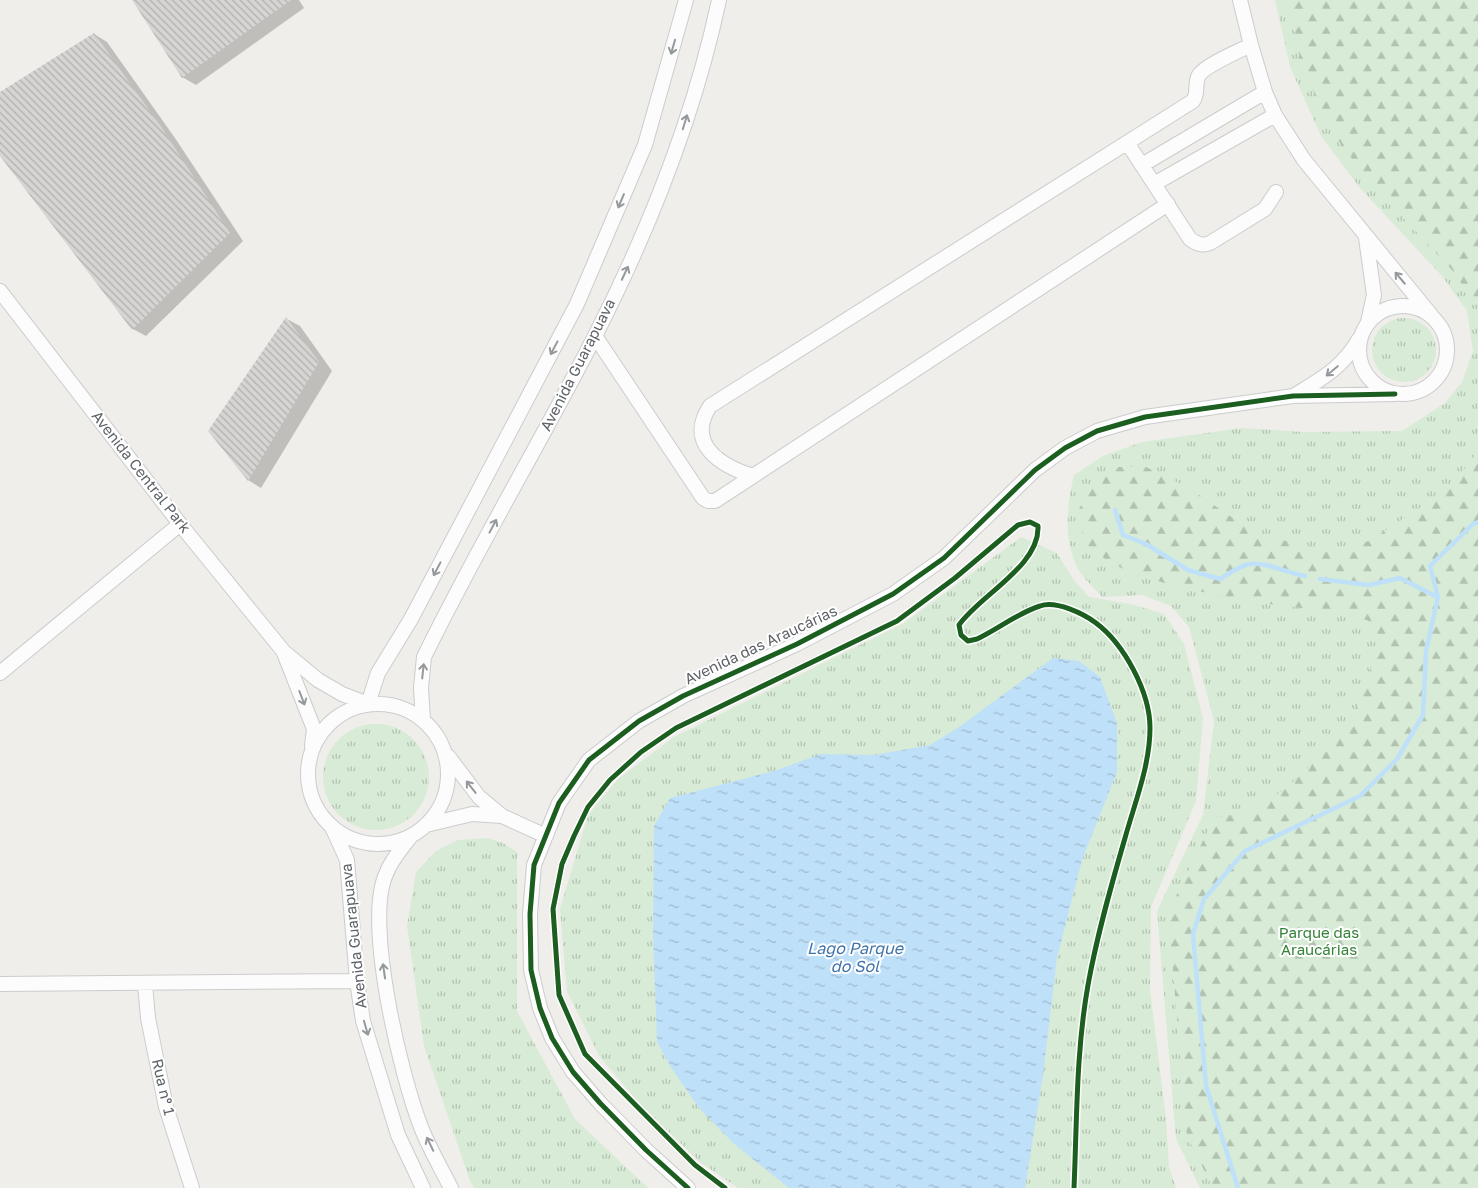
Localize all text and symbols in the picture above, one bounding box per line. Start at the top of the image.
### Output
one-way arrow [668,38,677,54]
one-way arrow [681,115,691,131]
one-way arrow [616,193,625,208]
one-way arrow [621,266,630,281]
one-way arrow [1394,271,1405,284]
street label: Avenida Guarapuava [536,295,618,434]
one-way arrow [548,340,558,355]
one-way arrow [1326,365,1339,376]
street label: Avenida Central Park [89,407,195,536]
one-way arrow [488,518,498,533]
one-way arrow [432,562,442,577]
street label: Avenida das Araucárias [681,601,840,687]
one-way arrow [418,663,427,679]
one-way arrow [298,690,307,705]
one-way arrow [466,781,477,794]
street label: Avenida Guarapuava [336,863,370,1010]
park label: Parque das Araucárias [1279,923,1359,958]
water label: Lago Parque do Sol [807,938,905,976]
one-way arrow [379,963,389,979]
one-way arrow [361,1020,371,1036]
street label: Rua nº 1 [149,1057,179,1117]
one-way arrow [425,1137,434,1152]

